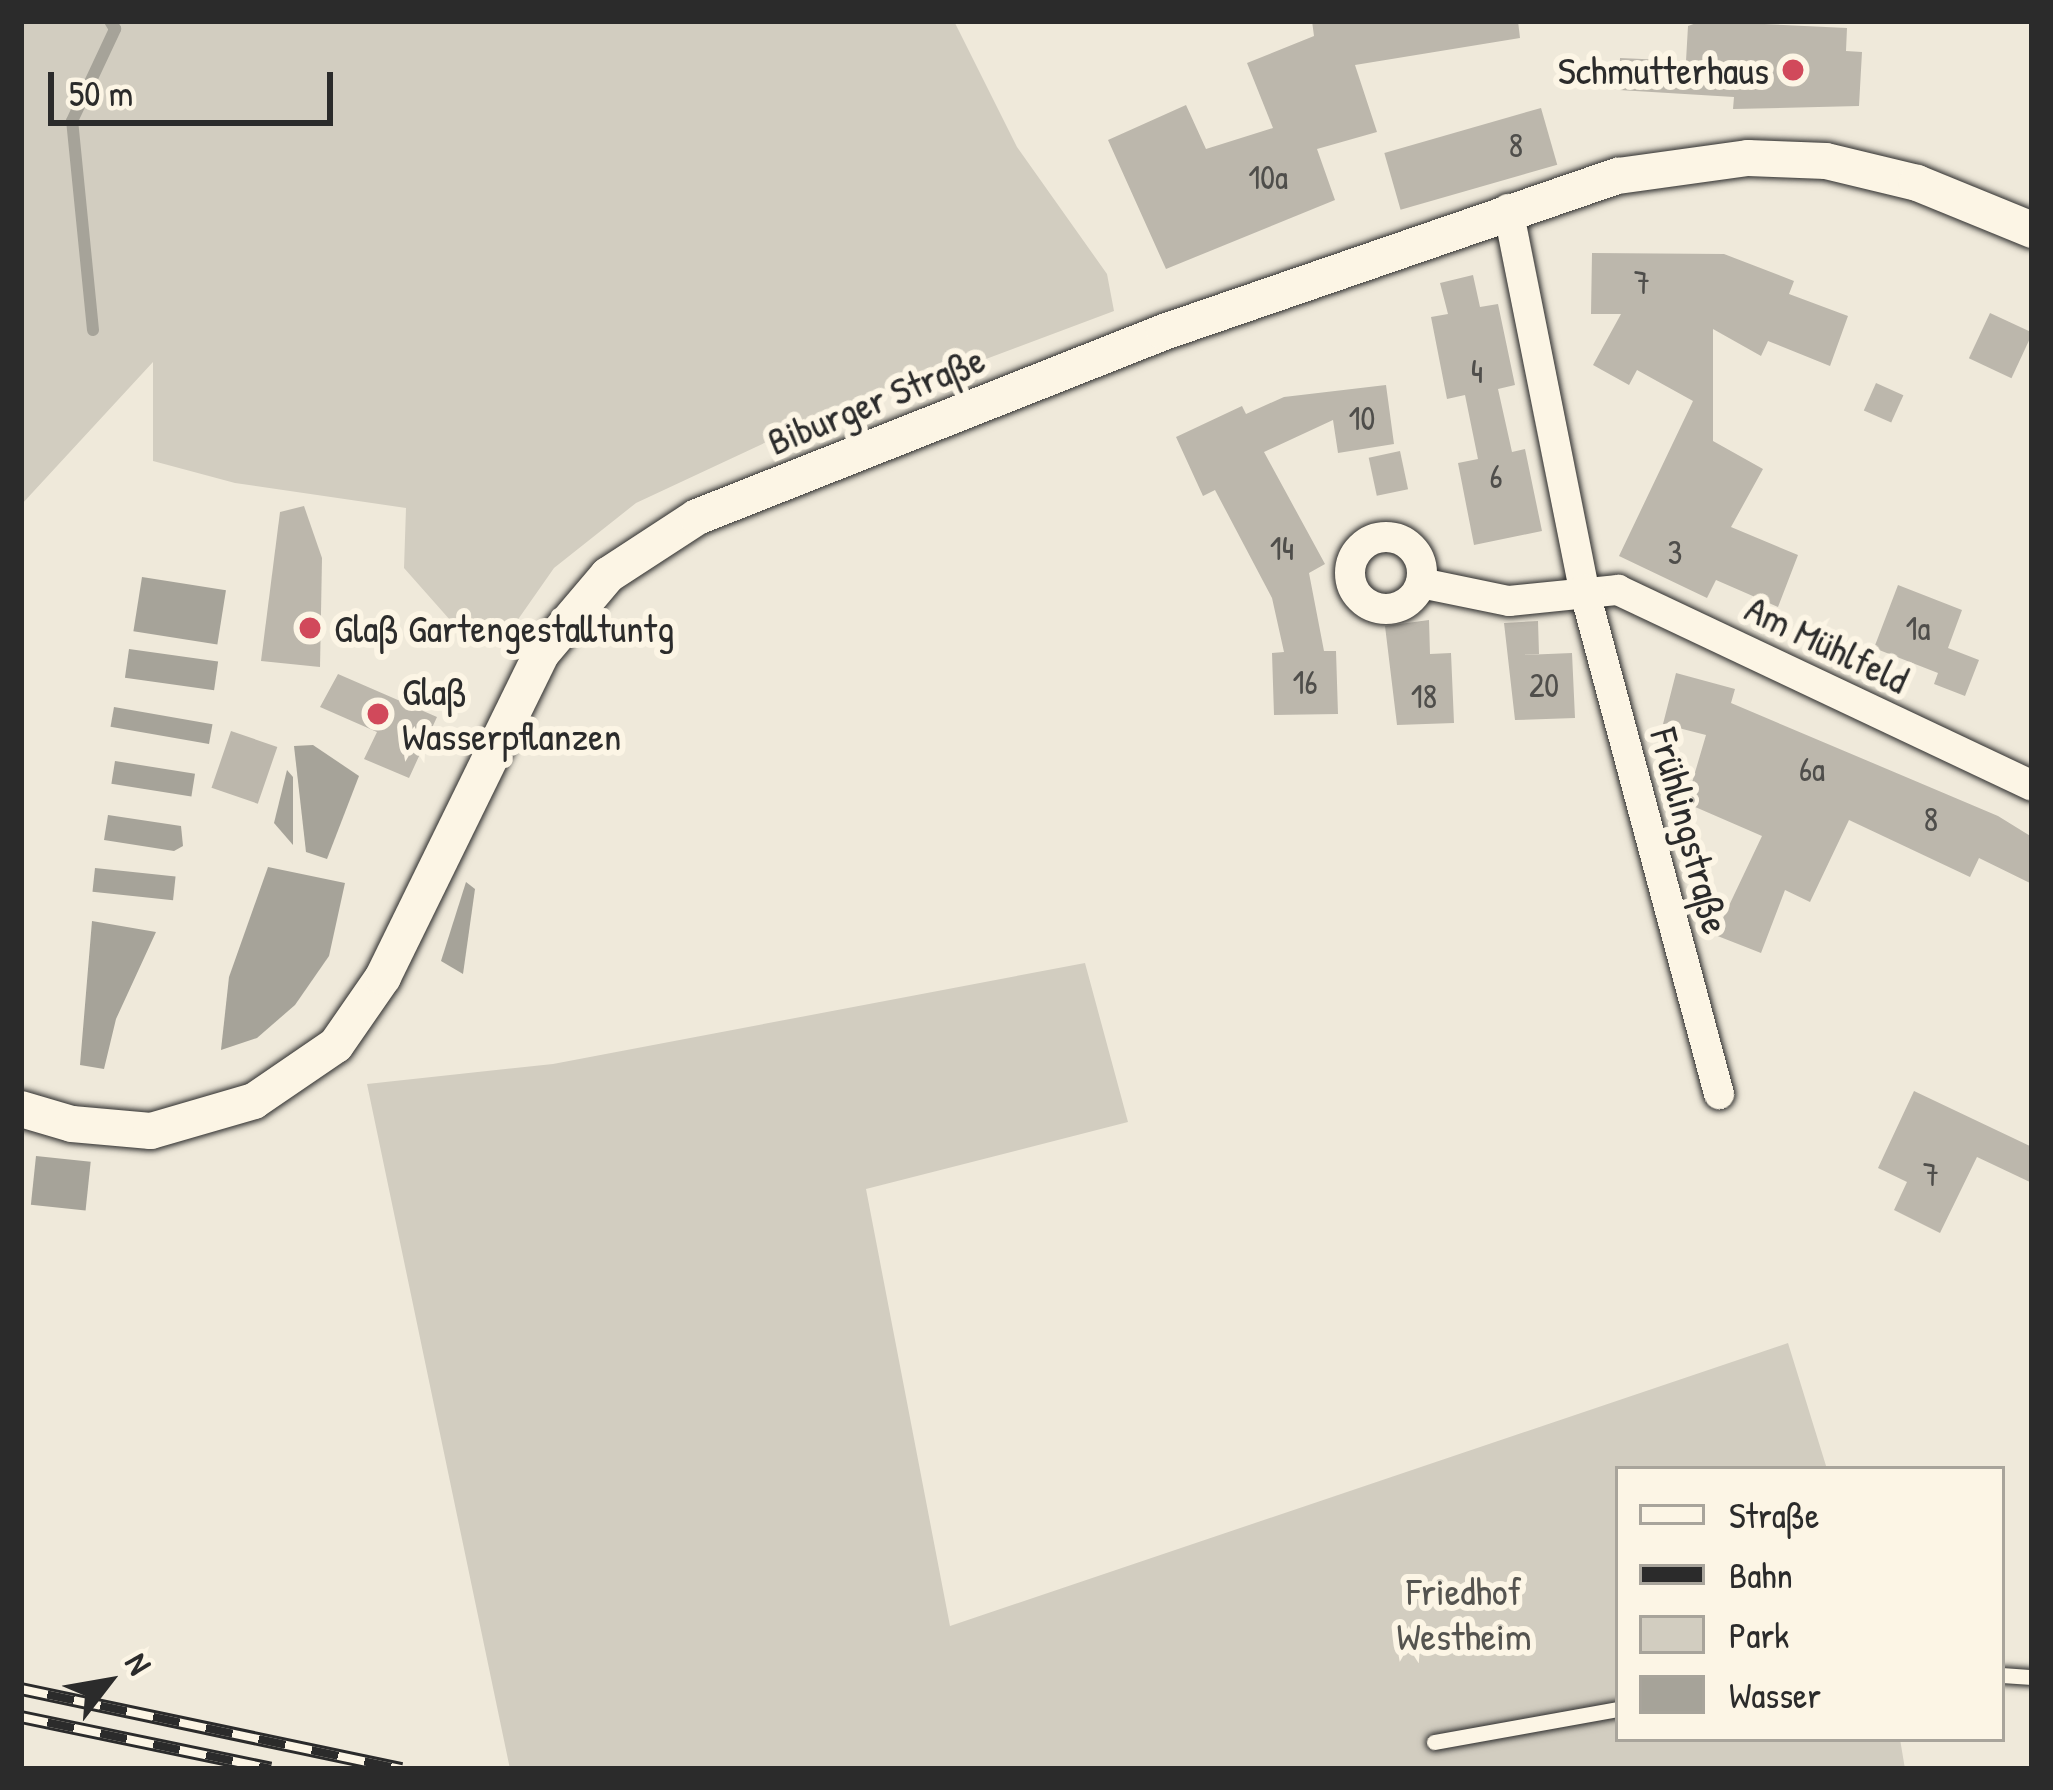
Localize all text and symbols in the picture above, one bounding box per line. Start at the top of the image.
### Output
place label: Schmutterhaus [1558,47,1769,93]
scale bar [54,48,339,122]
marker: Schmutterhaus [1780,57,1806,83]
text: 50 m [69,68,133,117]
house number: 8 [1509,126,1523,166]
house number: 10a [1248,158,1288,198]
house number: 7 [1634,263,1650,303]
street label: Biburger Straße [761,335,991,465]
house number: 4 [1471,352,1483,392]
house number: 10 [1349,399,1375,439]
house number: 6 [1489,457,1503,497]
house number: 14 [1270,529,1294,569]
house number: 3 [1668,533,1682,573]
street label: Am Mühlfeld [1738,585,1916,703]
place label: Glaß Gartengestalltuntg [334,605,674,651]
house number: 1a [1906,609,1930,649]
marker: Glaß Gartengestalltuntg [297,615,323,641]
house number: 16 [1292,663,1318,703]
house number: 20 [1529,666,1559,706]
place label: Glaß Wasserpflanzen [402,669,621,760]
house number: 18 [1411,677,1437,717]
marker: Glaß Wasserpflanzen [365,701,391,727]
street label: Frühlingstraße [1640,723,1740,939]
house number: 6a [1799,750,1825,790]
house number: 8 [1924,800,1938,840]
house number: 7 [1923,1155,1939,1195]
legend [1615,1466,2005,1742]
text: Straße [1729,1490,1819,1539]
text: Bahn [1729,1550,1793,1599]
park label: Friedhof Westheim [1396,1569,1532,1660]
text: Park [1729,1610,1789,1659]
north arrow [48,1622,168,1742]
text: N [115,1645,162,1682]
text: Wasser [1729,1670,1821,1719]

